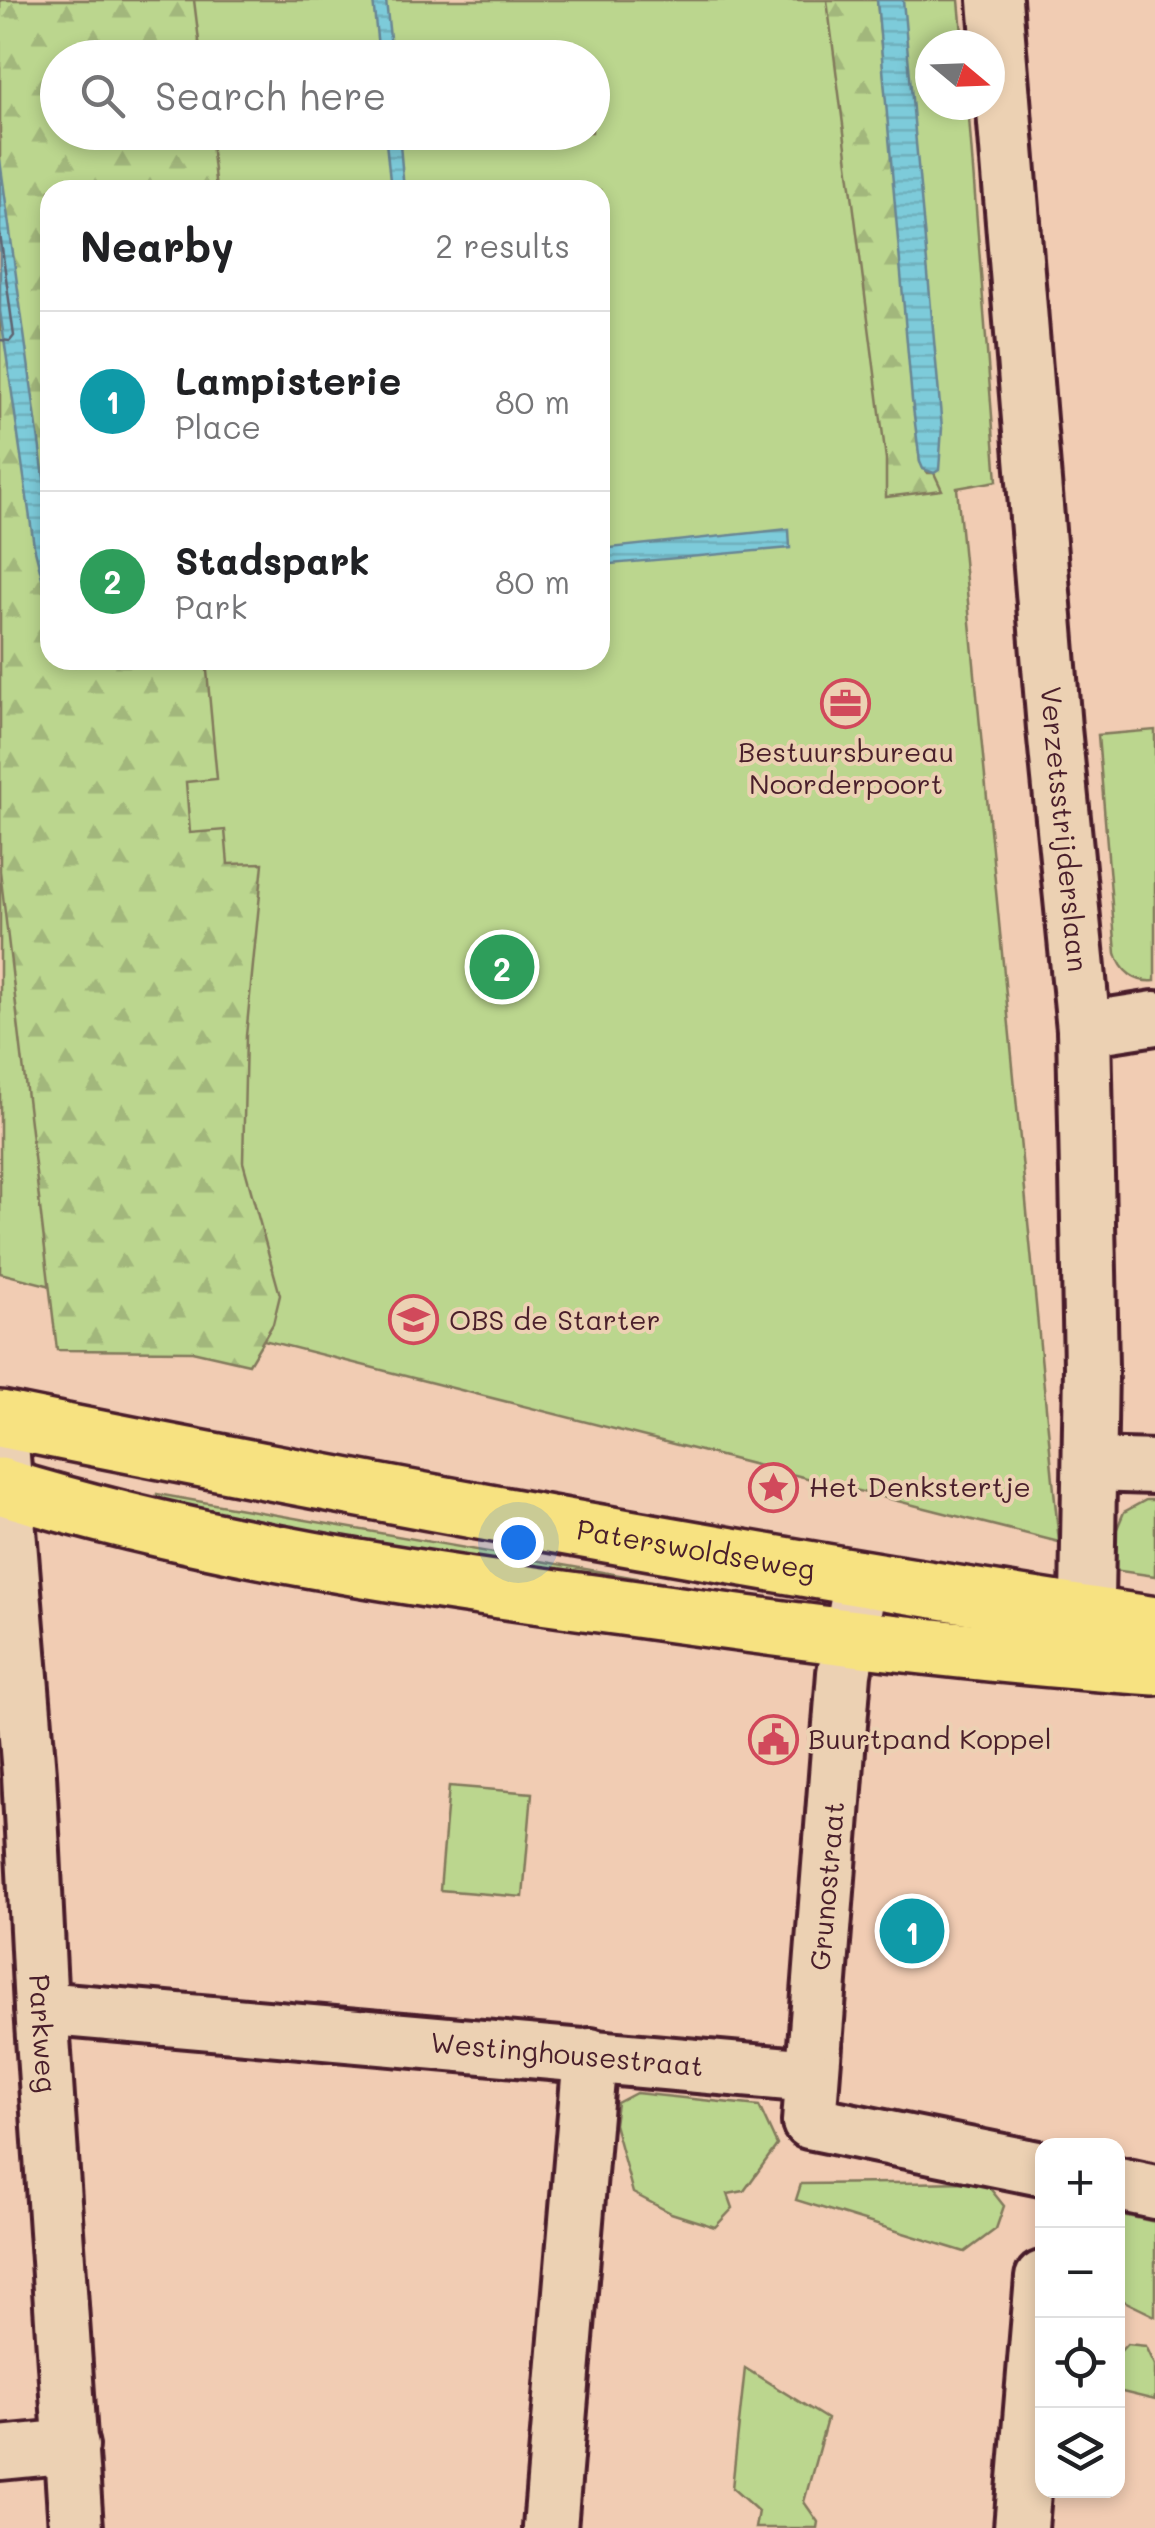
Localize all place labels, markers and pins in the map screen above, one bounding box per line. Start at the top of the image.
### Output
office icon: Bestuursbureau Noorderpoort [820,678,872,730]
place label: Bestuursbureau Noorderpoort [738,733,954,801]
pin: 2 [470,930,534,1004]
school or university icon: OBS de Starter [388,1294,440,1346]
place label: OBS de Starter [449,1301,661,1337]
place icon: Het Denkstertje [748,1461,800,1513]
place label: Het Denkstertje [809,1468,1031,1504]
public building icon: Buurtpand Koppel [747,1713,799,1765]
place label: Buurtpand Koppel [808,1720,1052,1756]
pin: 1 [880,1894,944,1968]

